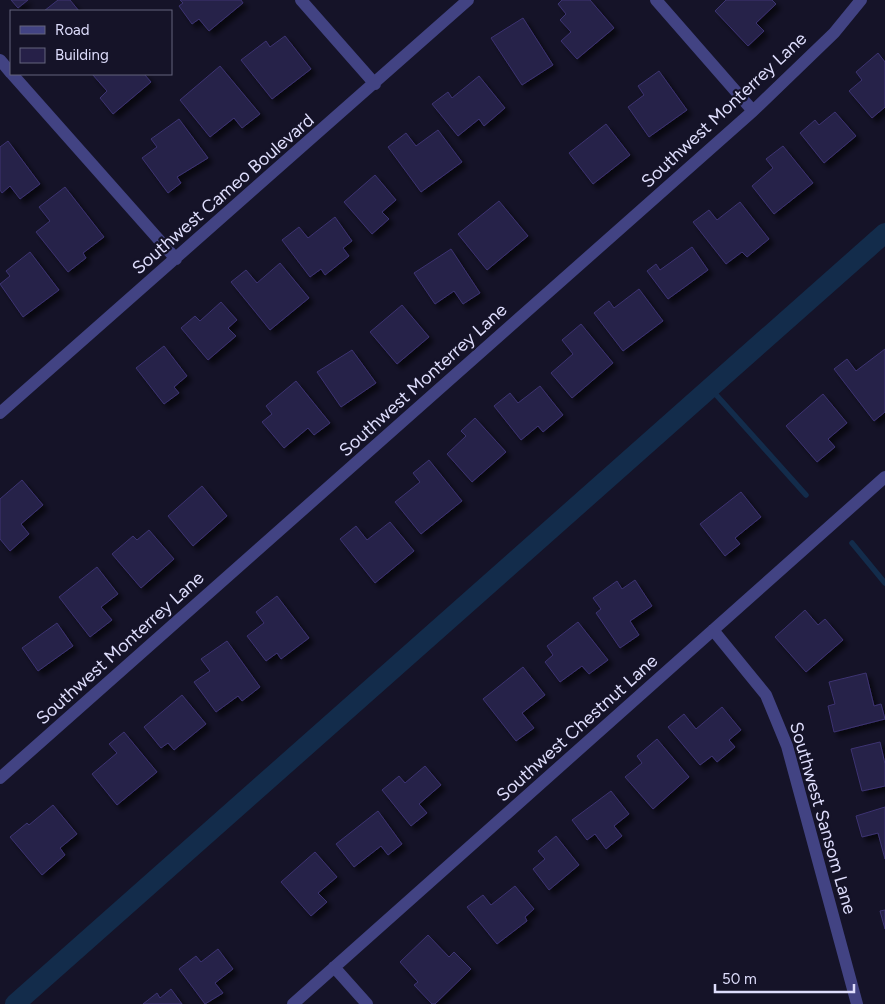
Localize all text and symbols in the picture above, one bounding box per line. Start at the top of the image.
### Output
legend [10,10,172,75]
text: Road [55,21,90,39]
street label: Southwest Monterrey Lane [637,28,811,192]
text: Building [55,46,109,64]
street label: Southwest Cameo Boulevard [128,109,318,279]
street label: Southwest Monterrey Lane [335,299,511,461]
street label: Southwest Monterrey Lane [32,567,208,729]
street label: Southwest Chestnut Lane [492,650,662,806]
street label: Southwest Sansom Lane [785,719,861,917]
scale bar [715,962,854,994]
text: 50 m [722,970,757,988]

